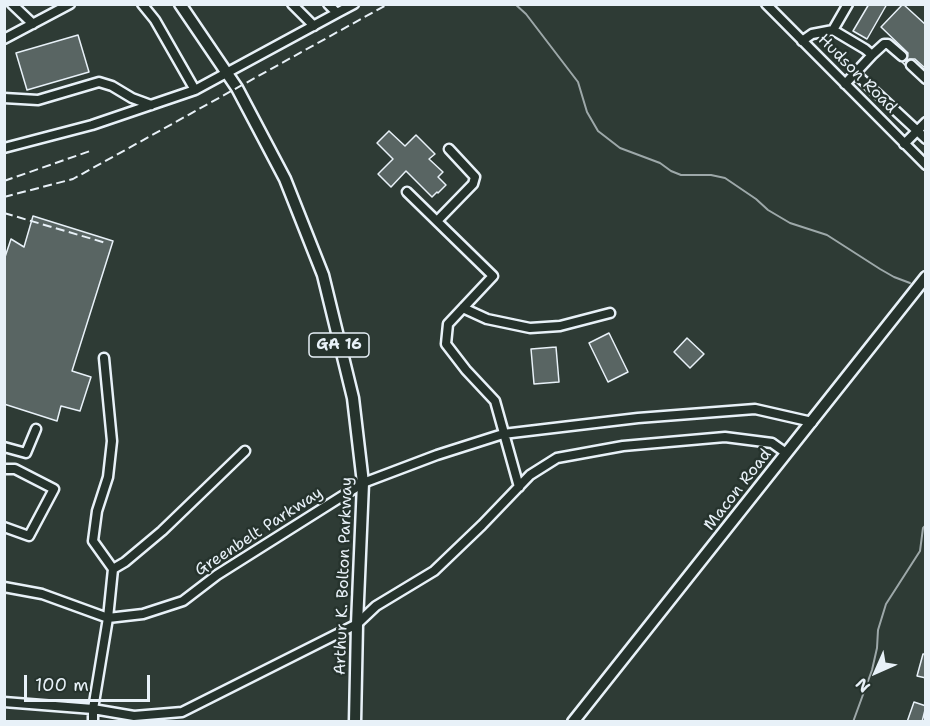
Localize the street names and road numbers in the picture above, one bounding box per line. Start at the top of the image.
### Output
street label: Hudson Road [814,31,900,117]
road number: GA 16 [309,333,369,357]
street label: Macon Road [700,445,776,535]
street label: Arthur K. Bolton Parkway [331,476,357,676]
street label: Greenbelt Parkway [192,484,326,580]

